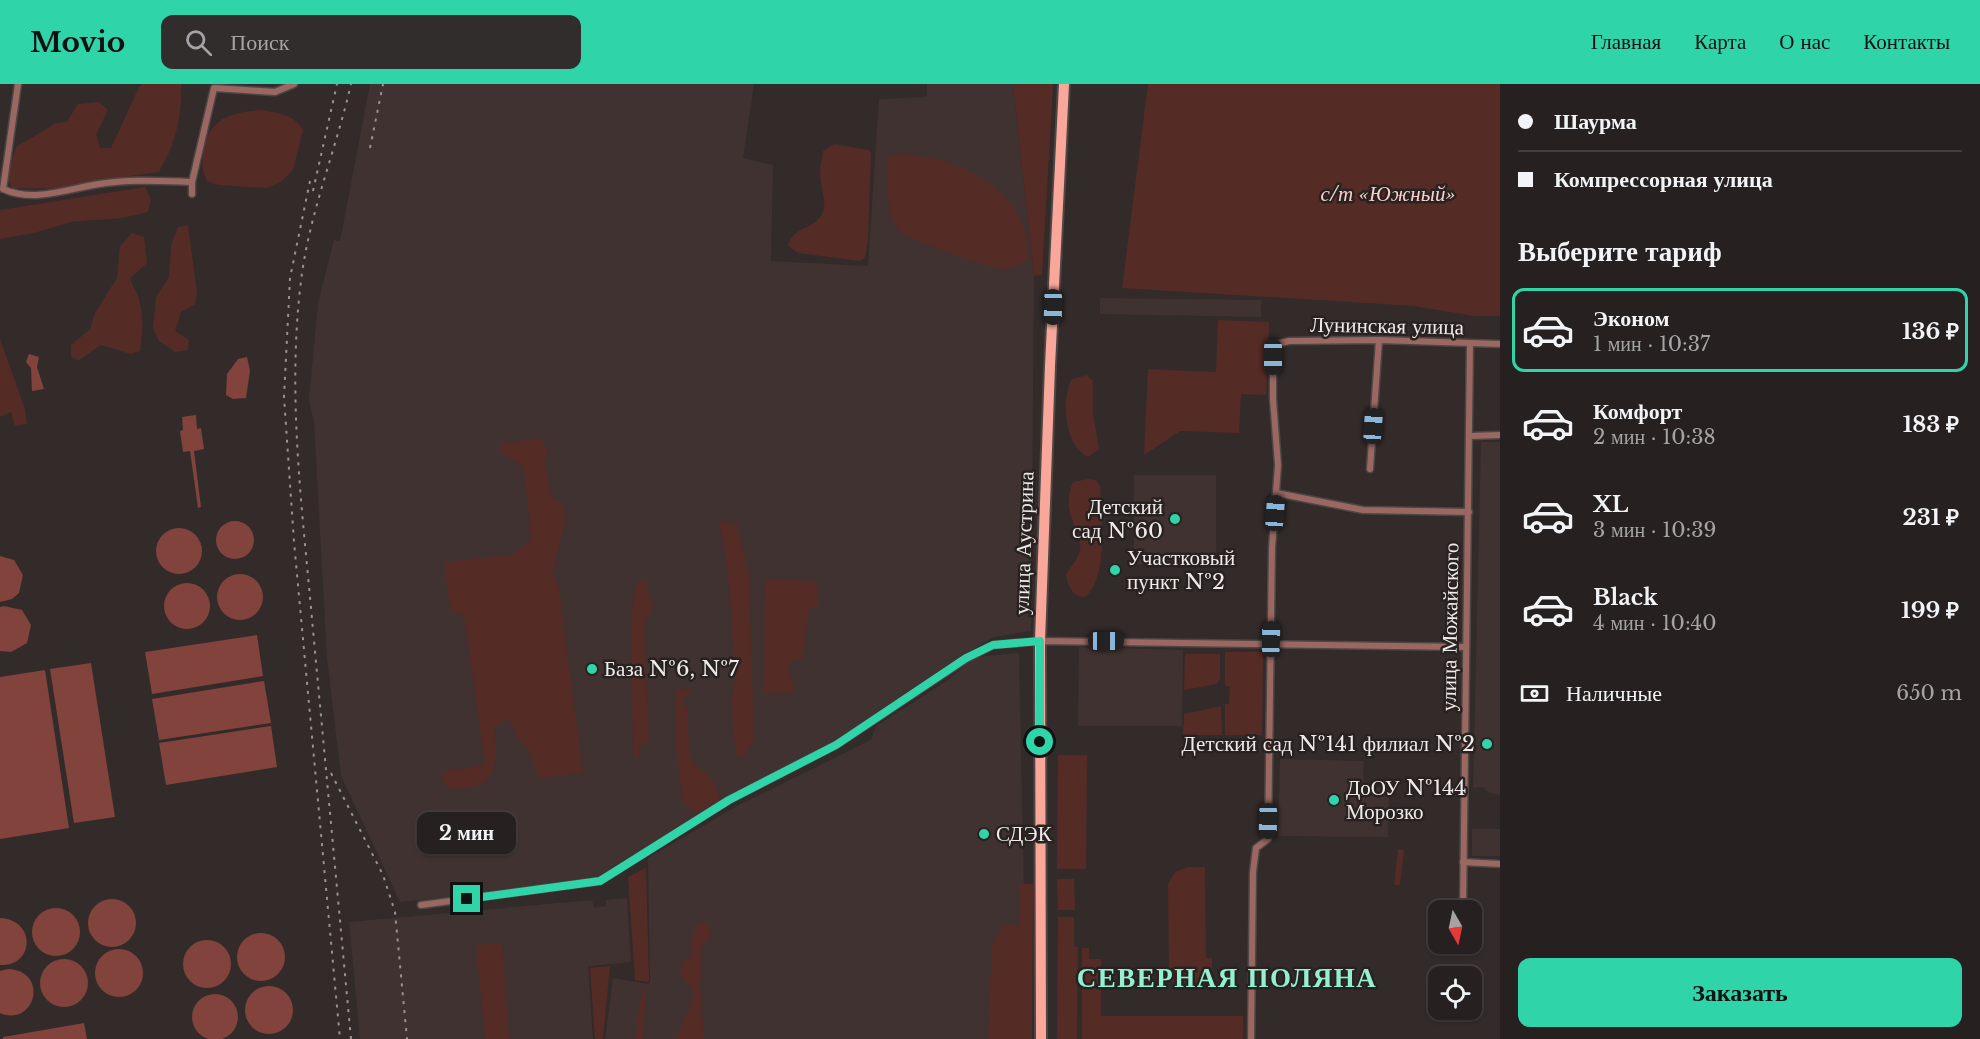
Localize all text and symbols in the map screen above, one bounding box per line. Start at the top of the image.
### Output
search box [161,15,581,69]
text: Movio [30,25,125,60]
icon: search [182,26,215,59]
text: Поиск [230,29,289,56]
text: Главная [1591,29,1661,55]
text: Карта [1694,29,1746,55]
text: О нас [1779,29,1830,55]
text: Контакты [1863,29,1950,55]
text: Шаурма [1554,108,1637,135]
text: Компрессорная улица [1554,166,1773,193]
park label: с/т «Южный» [1320,181,1456,207]
text: Выберите тариф [1518,235,1722,268]
car [1044,289,1062,325]
icon: car [1521,303,1575,357]
text: Эконом [1593,305,1670,332]
street label: Лунинская улица [1310,312,1465,340]
text: 136 ₽ [1902,318,1959,345]
text: 1 мин · 10:37 [1593,332,1710,356]
car [1264,339,1282,375]
icon: car [1521,396,1575,450]
text: Комфорт [1593,398,1682,425]
car [1363,407,1383,445]
text: 183 ₽ [1903,411,1959,438]
text: 2 мин · 10:38 [1593,425,1716,449]
street label: улица Аустрина [1009,470,1040,615]
icon: car [1521,489,1575,543]
text: XL [1593,491,1628,518]
place label: Детский сад №60 [1072,494,1163,544]
car [1265,494,1285,532]
text: 231 ₽ [1902,504,1959,531]
marker: Детский сад №60 [1168,512,1182,526]
text: 3 мин · 10:39 [1593,518,1716,542]
street label: улица Можайского [1436,542,1464,712]
place label: Участковый пункт №2 [1127,545,1235,595]
marker: Участковый пункт №2 [1108,563,1122,577]
icon: car [1521,582,1575,636]
text: Black [1593,584,1658,611]
text: 199 ₽ [1901,597,1959,624]
text: 4 мин · 10:40 [1593,611,1717,635]
car [1262,621,1280,657]
car [1088,632,1124,650]
place label: База №6, №7 [604,656,739,682]
marker: База №6, №7 [585,662,599,676]
icon: cash [1518,677,1551,710]
text: Наличные [1566,680,1662,707]
text: 650 m [1896,681,1962,705]
route start [1026,728,1053,755]
place label: Детский сад №141 филиал №2 [1182,731,1475,757]
marker: Детский сад №141 филиал №2 [1480,737,1494,751]
place label: ДоОУ №144 Морозко [1346,775,1467,825]
marker: ДоОУ №144 Морозко [1327,793,1341,807]
car [1259,803,1277,839]
callout: 2 мин [418,812,516,854]
text: 2 мин [439,821,494,845]
place label: СДЭК [996,821,1053,847]
marker: СДЭК [977,827,991,841]
route end [453,885,480,912]
north arrow [1428,900,1482,954]
map controls [1428,900,1482,1020]
button: Заказать [1518,958,1962,1027]
district label: СЕВЕРНАЯ ПОЛЯНА [1077,961,1377,994]
button: locate [1428,966,1482,1020]

